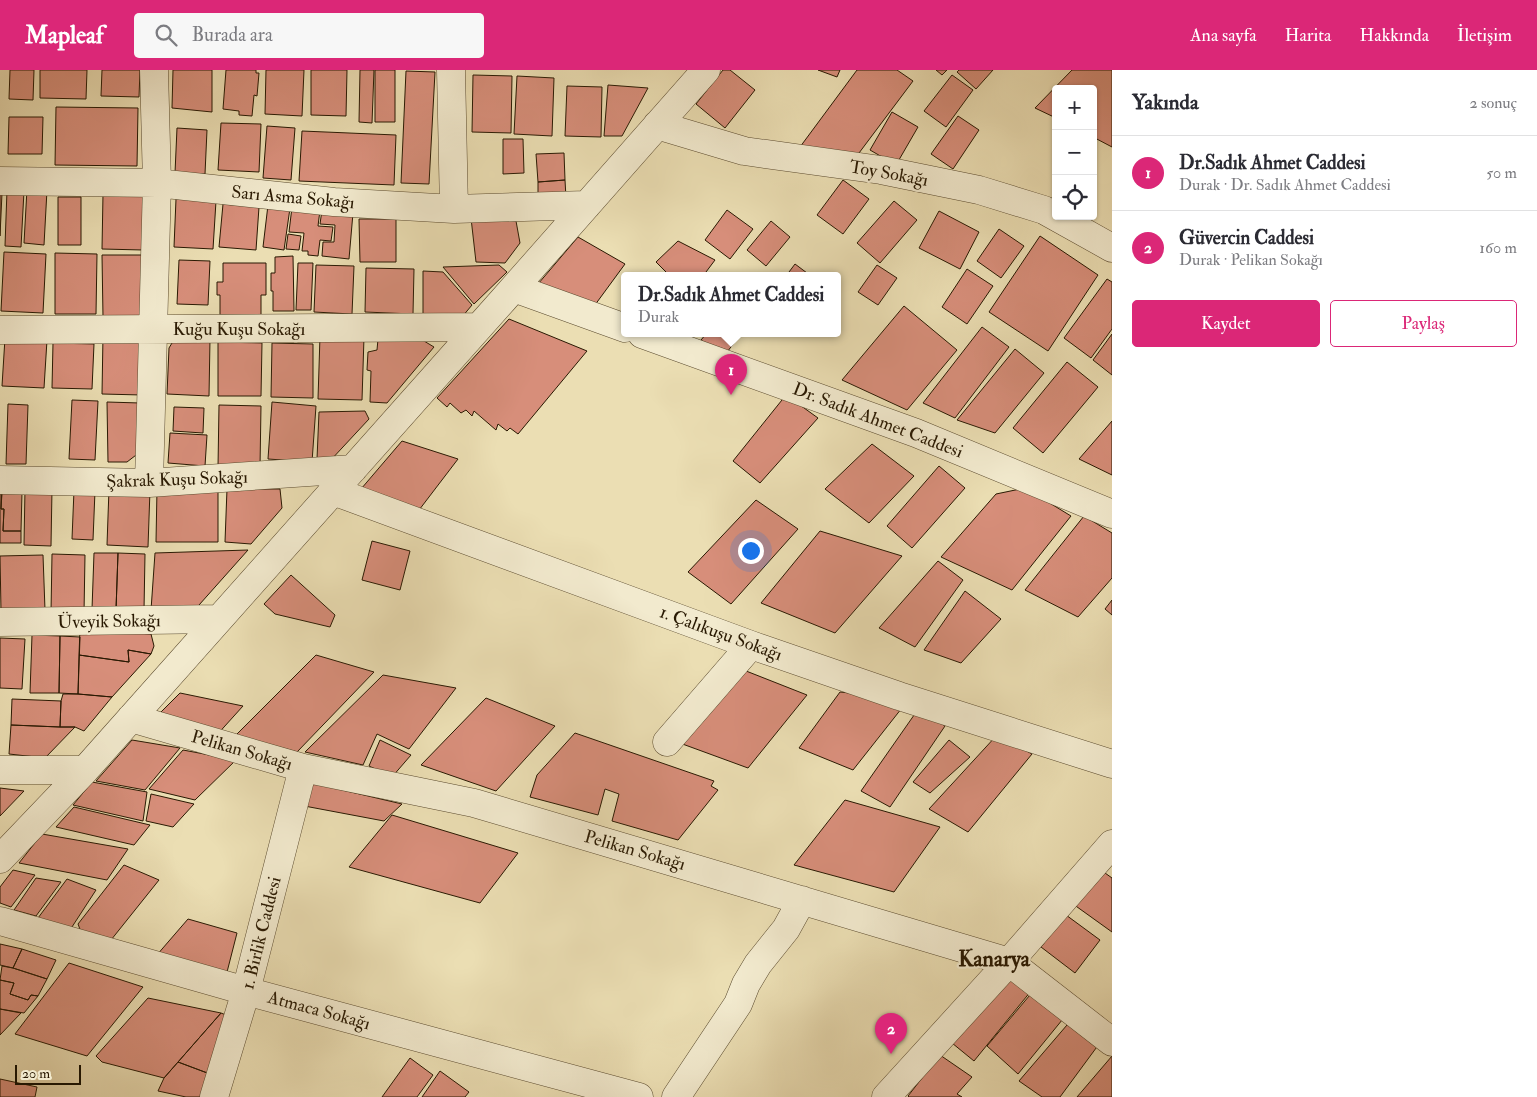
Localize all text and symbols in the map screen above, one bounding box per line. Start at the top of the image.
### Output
search box [134,13,484,58]
text: Mapleaf [25,20,104,51]
icon: search [152,21,180,49]
text: Burada ara [192,23,273,47]
text: Ana sayfa [1190,24,1257,47]
text: Harita [1285,24,1332,47]
text: Hakkında [1360,24,1429,47]
text: İletişim [1457,24,1512,47]
map controls [1052,85,1097,220]
button: + [1052,85,1097,130]
text: Yakında [1132,89,1199,116]
text: 2 sonuç [1469,93,1517,113]
button: − [1052,130,1097,175]
text: Dr.Sadık Ahmet Caddesi [1179,151,1366,175]
street label: Toy Sokağı [848,155,930,192]
text: 1 [1145,163,1151,183]
text: 50 m [1486,163,1517,183]
button: locate [1052,175,1097,220]
text: Durak · Dr. Sadık Ahmet Caddesi [1179,175,1391,195]
street label: Sarı Asma Sokağı [230,181,356,214]
text: Güvercin Caddesi [1179,226,1314,250]
text: 2 [1144,238,1152,258]
text: 160 m [1479,238,1517,258]
text: Durak · Pelikan Sokağı [1179,250,1323,270]
popup [621,272,841,337]
text: Dr.Sadık Ahmet Caddesi [638,283,824,307]
button: Kaydet [1132,300,1320,347]
button: Paylaş [1330,300,1517,347]
text: Durak [638,307,679,327]
street label: Kuğu Kuşu Sokağı [173,318,305,341]
pin: 1 [715,354,747,395]
street label: Dr. Sadık Ahmet Caddesi [789,377,966,464]
street label: Şakrak Kuşu Sokağı [106,466,248,493]
your location [738,538,764,564]
street label: 1. Çalıkuşu Sokağı [656,601,785,666]
street label: Üveyik Sokağı [57,609,161,634]
street label: Pelikan Sokağı [189,725,295,776]
street label: Pelikan Sokağı [582,825,688,876]
street label: 1. Birlik Caddesi [236,874,287,992]
district label: Kanarya [958,945,1031,974]
street label: Atmaca Sokağı [264,986,373,1035]
pin: 2 [875,1013,907,1054]
scale bar [15,1062,81,1085]
text: 20 m [22,1065,50,1082]

